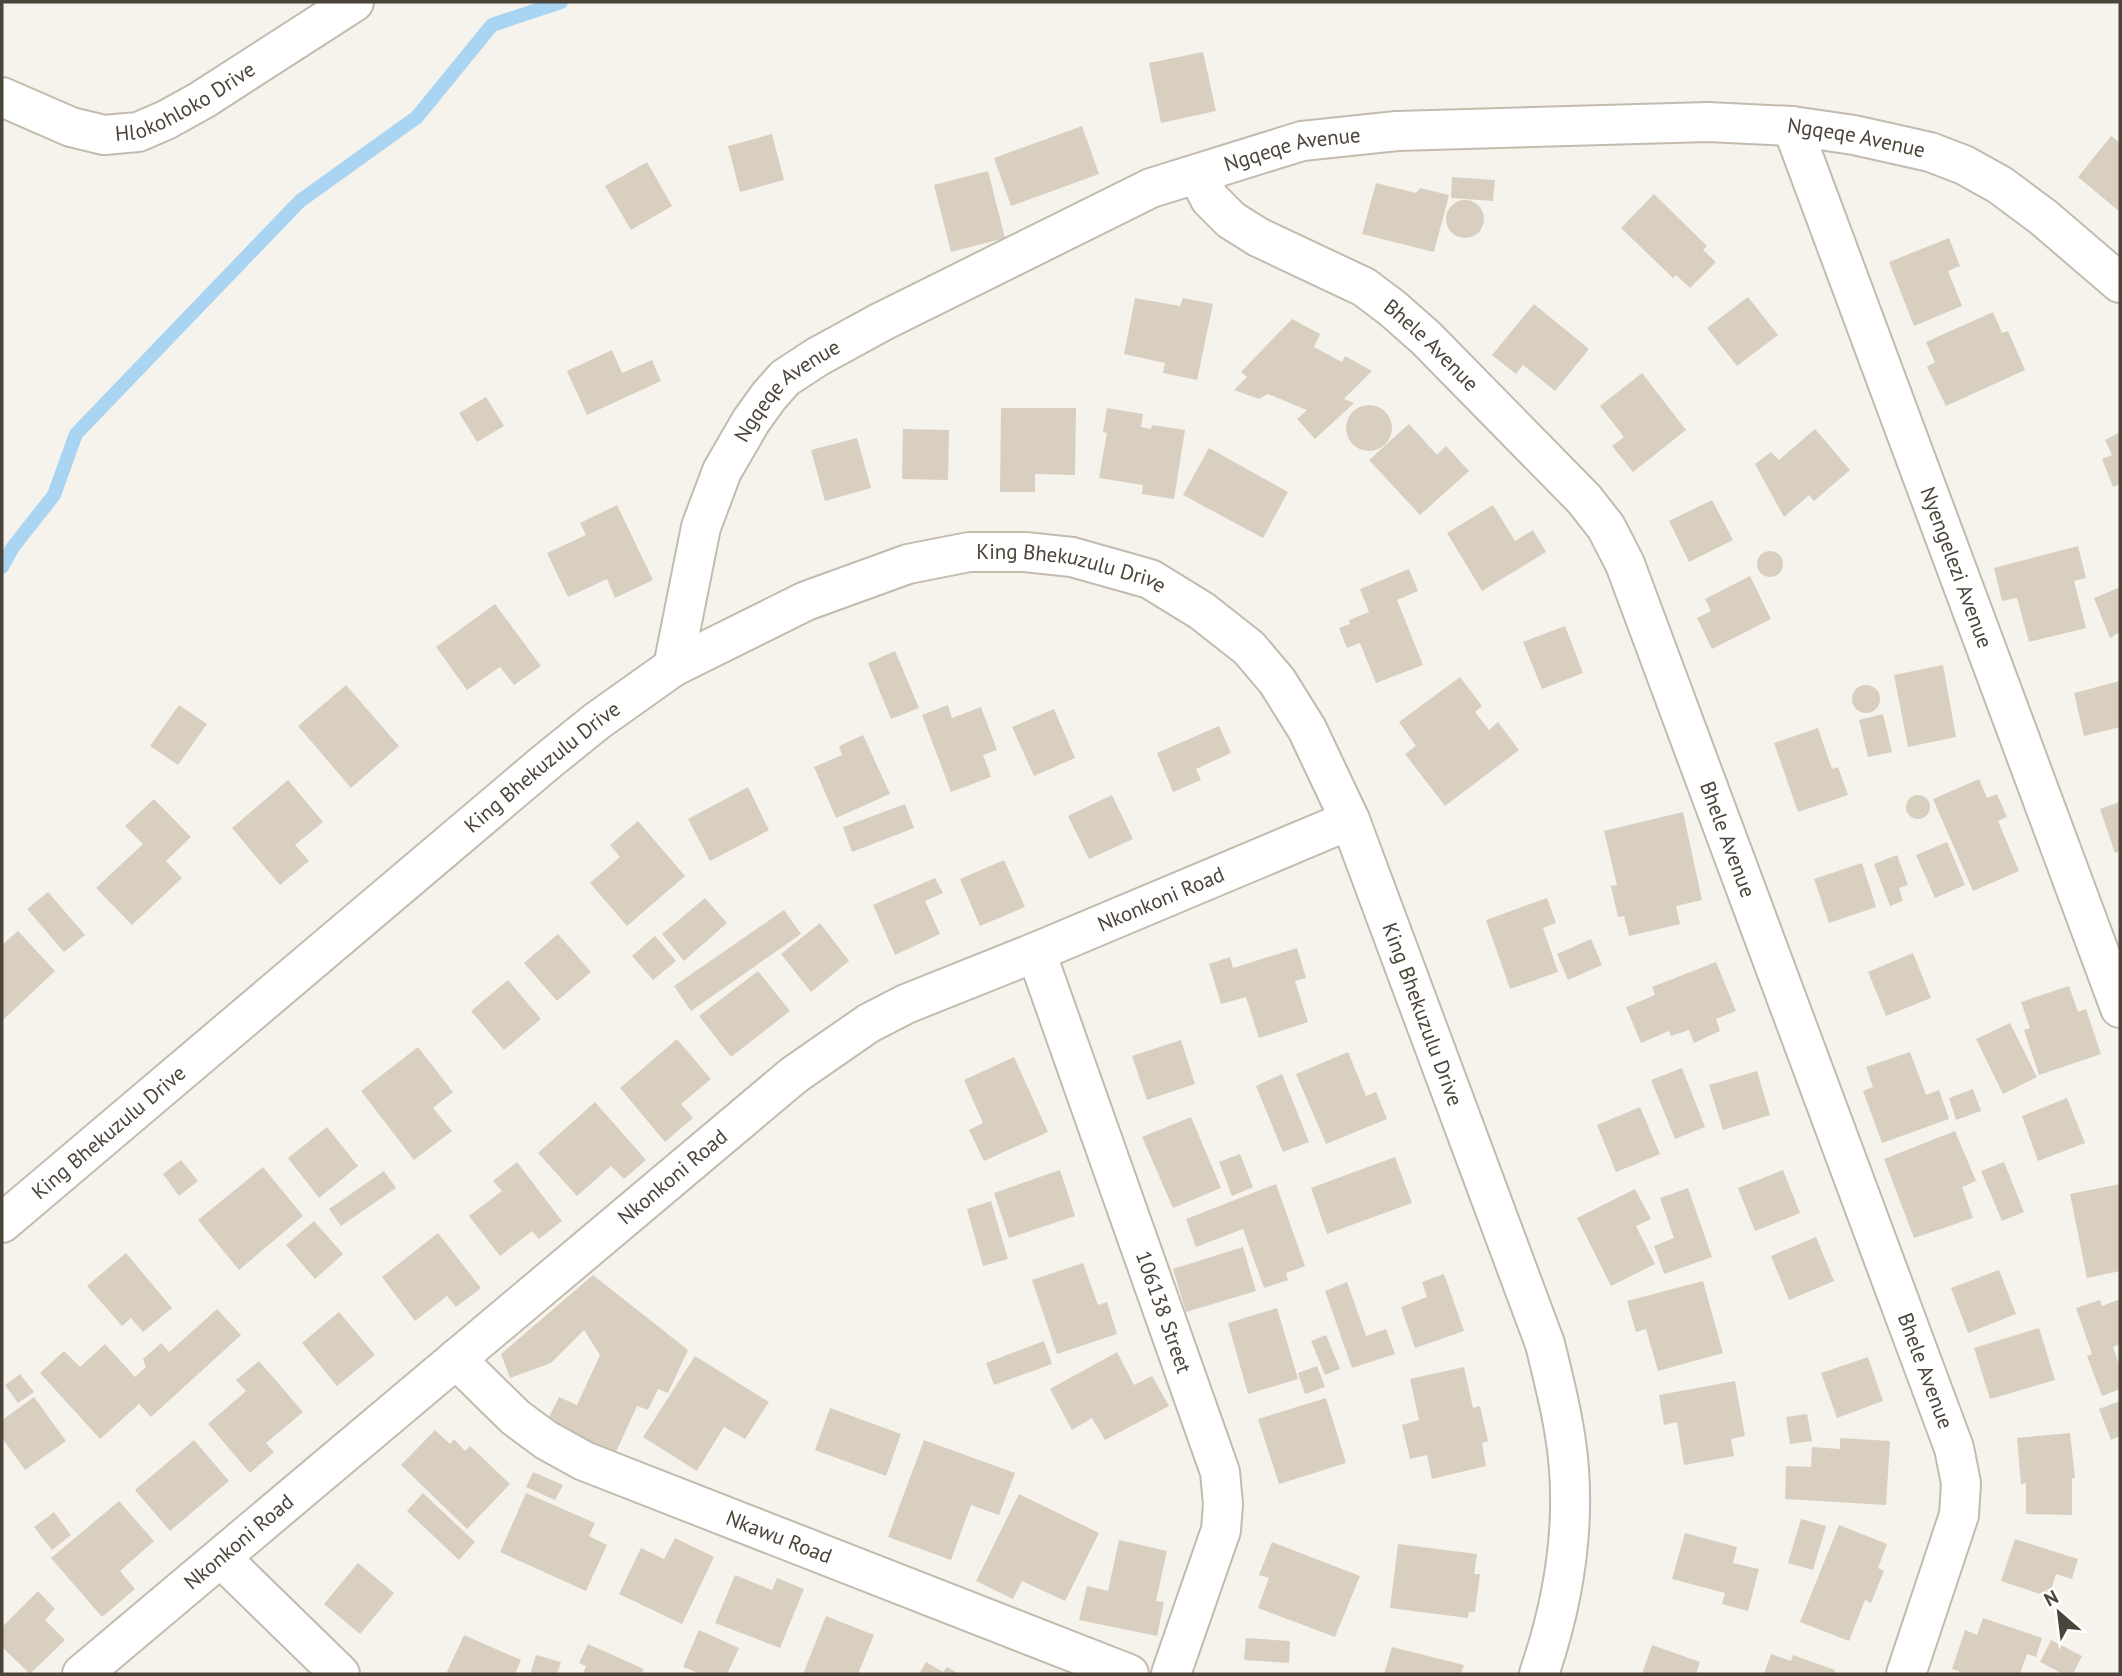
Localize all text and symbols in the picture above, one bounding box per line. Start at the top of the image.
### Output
street label: Hlokohloko Drive [114,55,260,147]
street label: Ngqeqe Avenue [1786,111,1928,163]
street label: Ngqeqe Avenue [1221,121,1362,177]
street label: Bhele Avenue [1379,293,1485,397]
street label: Ngqeqe Avenue [728,333,845,447]
street label: Nyengelezi Avenue [1914,483,1999,652]
street label: King Bhekuzulu Drive [976,538,1171,599]
street label: King Bhekuzulu Drive [459,695,625,838]
street label: Bhele Avenue [1694,777,1762,901]
street label: Nkonkoni Road [1093,860,1228,938]
street label: King Bhekuzulu Drive [1376,919,1469,1110]
street label: King Bhekuzulu Drive [26,1059,191,1205]
street label: Nkonkoni Road [612,1123,733,1230]
street label: 106138 Street [1130,1247,1198,1377]
street label: Bhele Avenue [1892,1309,1960,1432]
street label: Nkonkoni Road [178,1488,299,1595]
street label: Nkawu Road [722,1504,836,1570]
north arrow [2024,1578,2094,1648]
text: N [2040,1584,2062,1612]

